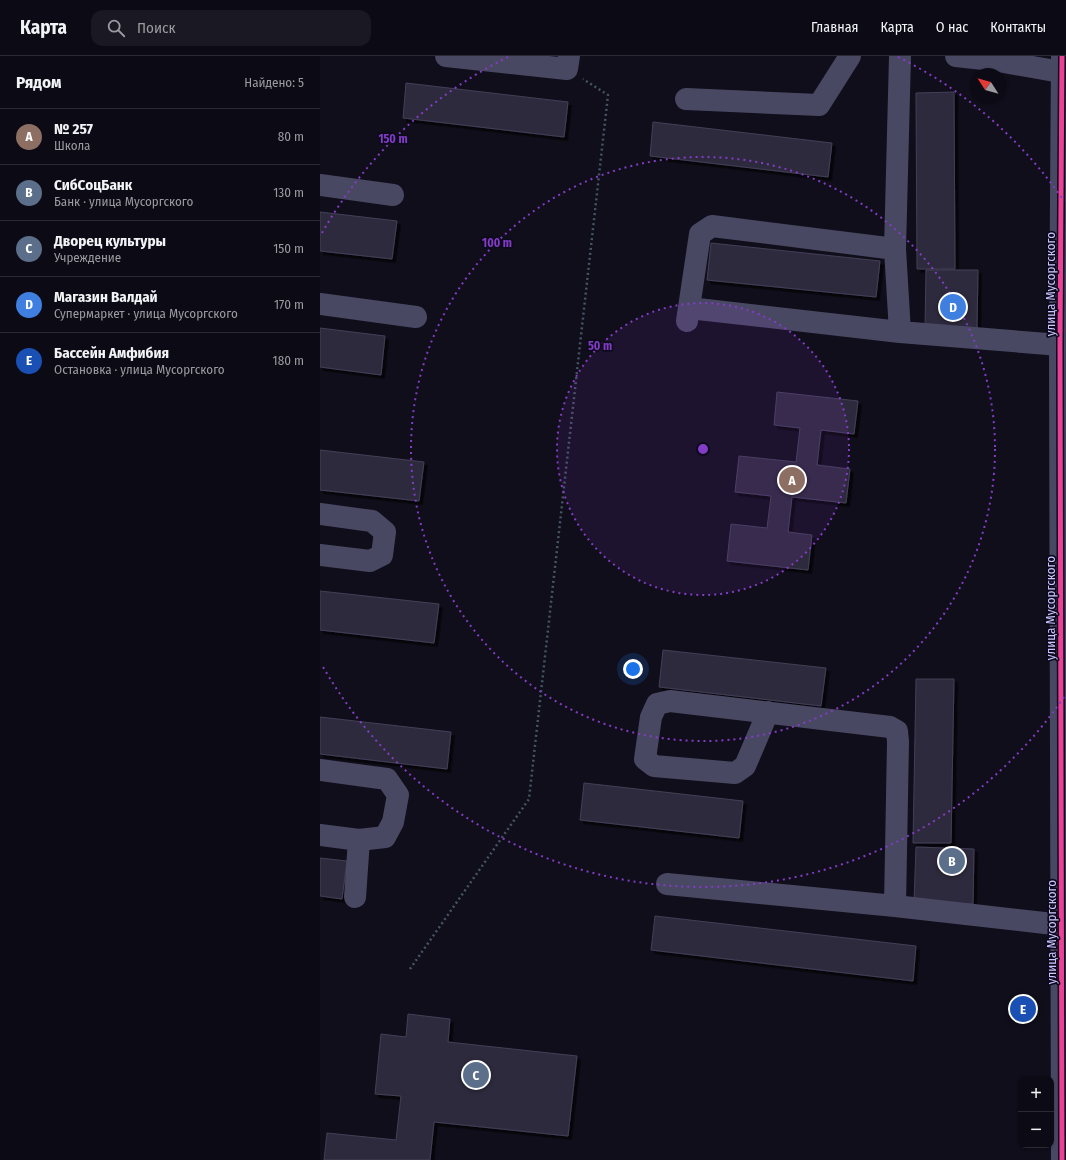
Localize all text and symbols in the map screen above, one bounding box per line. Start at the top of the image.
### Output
search box [91,10,371,46]
text: Карта [20,16,67,39]
icon: search [105,17,127,39]
text: Поиск [137,19,175,37]
text: Главная [811,19,858,36]
text: Карта [880,19,914,36]
text: О нас [936,19,968,36]
text: Контакты [990,19,1046,36]
north arrow [970,68,1006,104]
text: Рядом [16,72,61,93]
text: Найдено: 5 [244,75,304,90]
text: № 257 [54,120,93,138]
text: A [25,129,33,144]
text: 80 m [278,129,304,144]
text: 150 m [378,132,408,146]
text: Школа [54,138,90,153]
text: СибСоцБанк [54,176,132,194]
text: B [25,185,33,200]
text: 130 m [273,185,304,200]
text: Банк · улица Мусоргского [54,194,193,209]
text: Дворец культуры [54,232,166,250]
street label: улица Мусоргского [1043,232,1058,336]
text: 100 m [482,236,512,250]
text: C [26,241,32,256]
text: 150 m [273,241,304,256]
text: Учреждение [54,250,121,265]
text: Магазин Валдай [54,288,158,306]
pin: D [940,292,966,322]
text: D [25,297,33,312]
text: 170 m [274,297,304,312]
text: Супермаркет · улица Мусоргского [54,306,238,321]
text: 50 m [588,339,612,353]
text: Бассейн Амфибия [54,344,169,362]
text: E [26,353,32,368]
text: 180 m [273,353,304,368]
text: Остановка · улица Мусоргского [54,362,225,377]
centre of rings [696,442,710,456]
pin: A [779,465,805,495]
street label: улица Мусоргского [1043,556,1058,660]
your location [623,659,643,679]
pin: B [939,846,965,876]
street label: улица Мусоргского [1044,880,1059,984]
pin: E [1010,994,1036,1024]
pin: C [463,1060,489,1090]
map controls [1018,1076,1054,1148]
button: + [1018,1076,1054,1112]
button: − [1018,1112,1054,1148]

